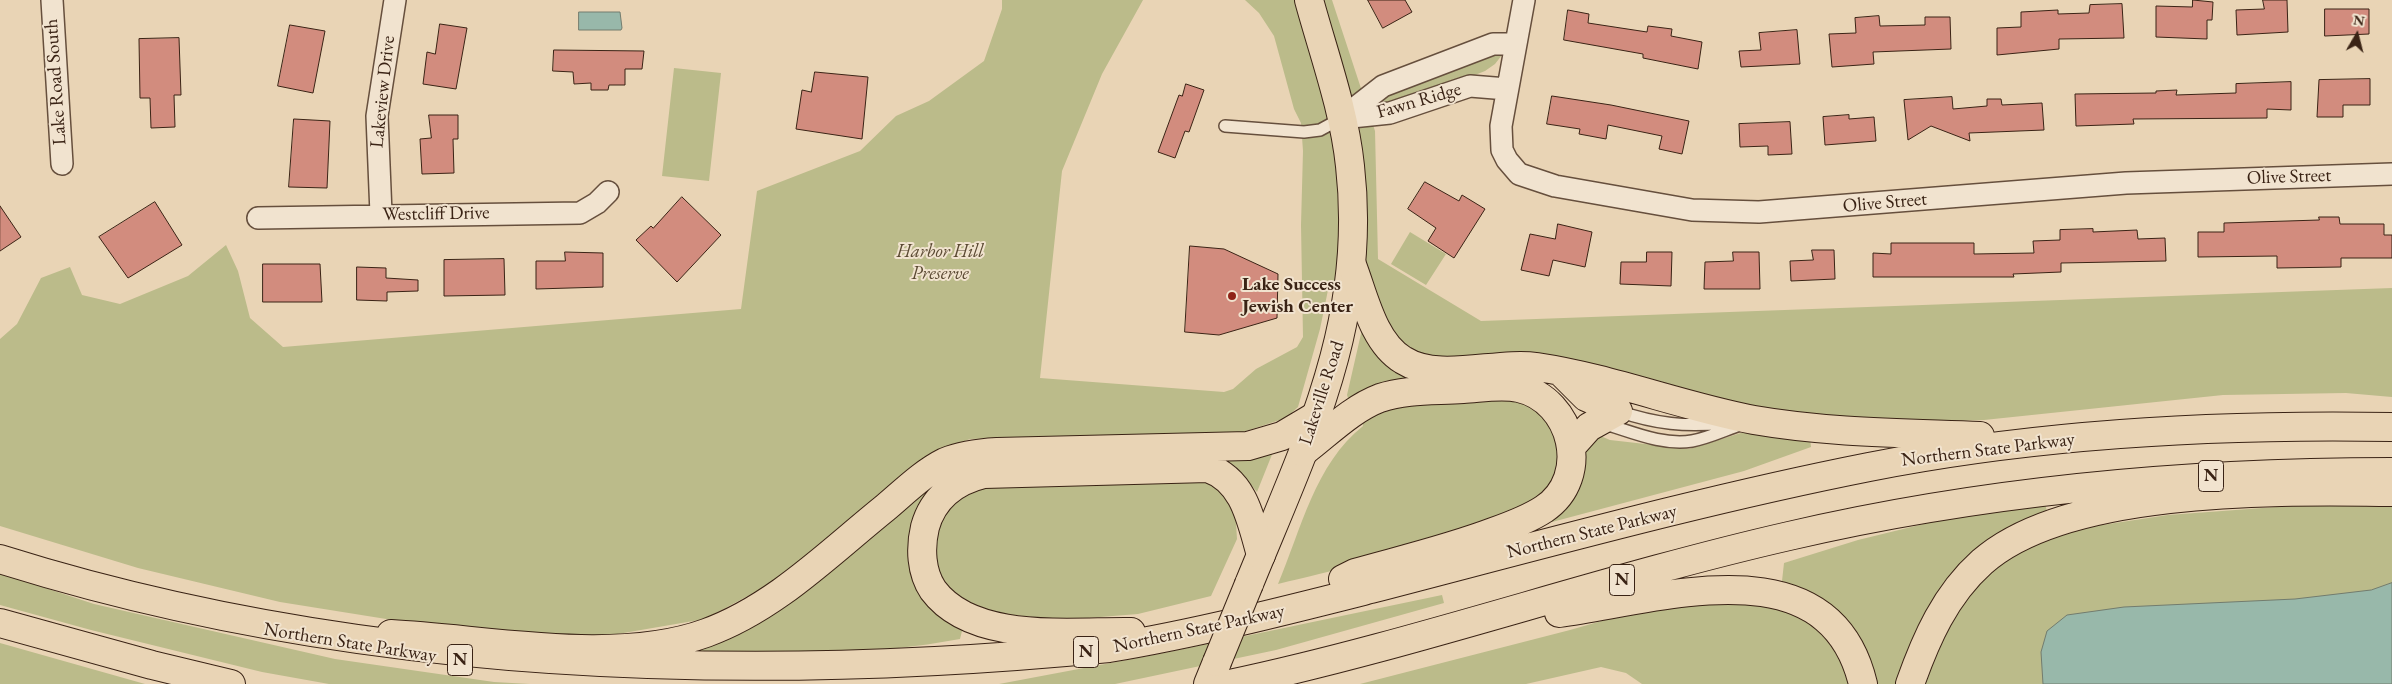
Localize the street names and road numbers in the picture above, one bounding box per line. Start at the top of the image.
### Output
street label: Lake Road South [40,18,72,146]
street label: Lakeview Drive [366,35,400,149]
street label: Fawn Ridge [1374,78,1464,124]
street label: Olive Street [2246,164,2332,190]
street label: Olive Street [1842,188,1928,218]
street label: Westcliff Drive [382,202,490,226]
street label: Lakeville Road [1294,338,1350,448]
street label: Northern State Parkway [1900,428,2076,472]
road number: N [2198,461,2224,492]
street label: Northern State Parkway [1505,500,1679,564]
road number: N [1610,564,1634,596]
street label: Northern State Parkway [1111,600,1287,658]
street label: Northern State Parkway [262,618,438,668]
road number: N [1074,636,1098,668]
road number: N [448,644,472,676]

